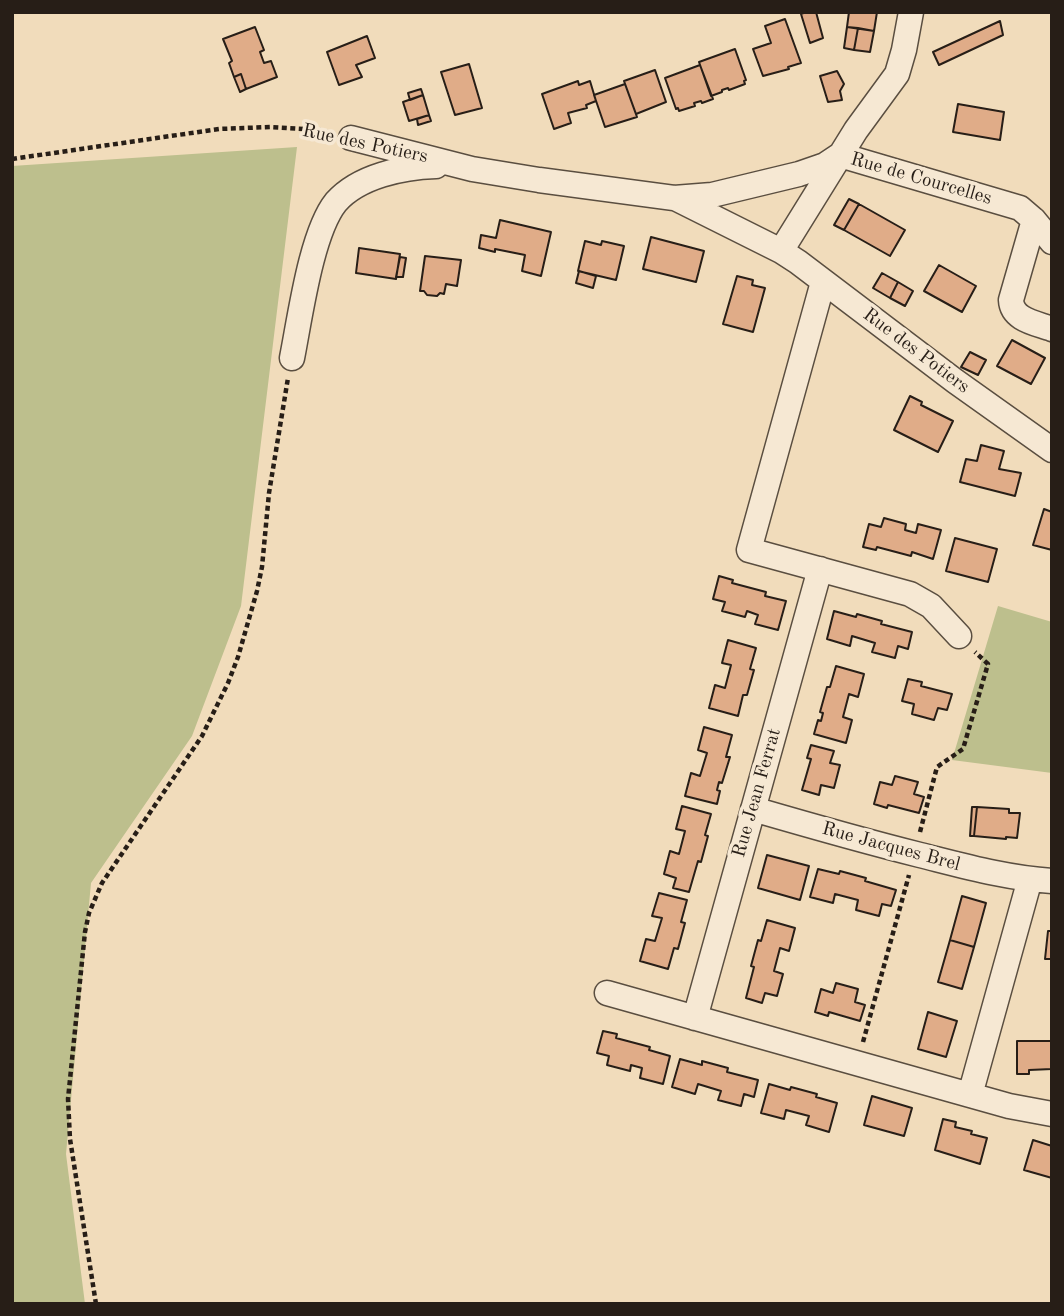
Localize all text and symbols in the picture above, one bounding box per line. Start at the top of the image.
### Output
street label: Rue des Potiers [300,120,430,168]
street label: Rue de Courcelles [848,148,994,210]
street label: Rue des Potiers [858,303,974,399]
street label: Rue Jean Ferrat [728,726,786,860]
street label: Rue Jacques Brel [819,818,963,876]

